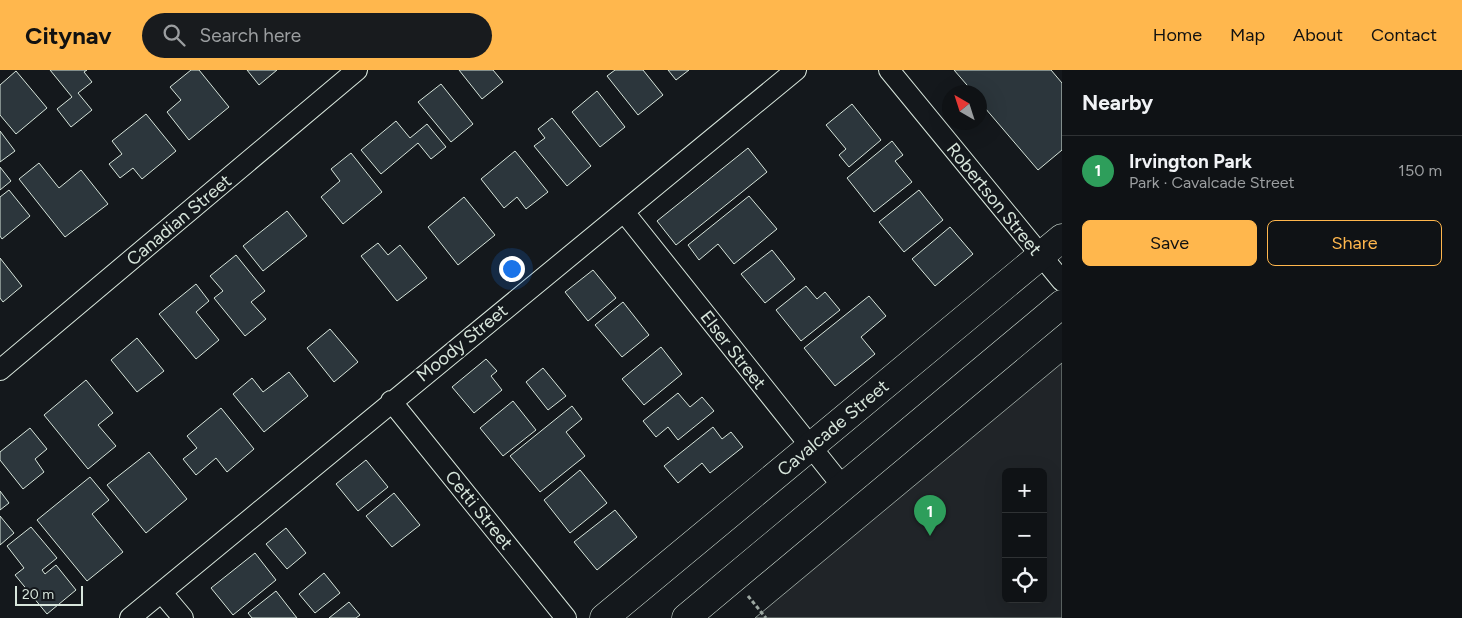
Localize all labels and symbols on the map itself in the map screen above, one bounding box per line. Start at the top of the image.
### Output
north arrow [942,85,987,130]
street label: Robertson Street [942,138,1046,260]
street label: Canadian Street [122,170,236,270]
your location [499,256,525,282]
street label: Moody Street [412,299,512,386]
street label: Elser Street [695,306,771,394]
street label: Cavalcade Street [773,375,893,481]
street label: Cetti Street [440,466,518,554]
pin: 1 [914,495,946,536]
scale bar [15,583,82,606]

